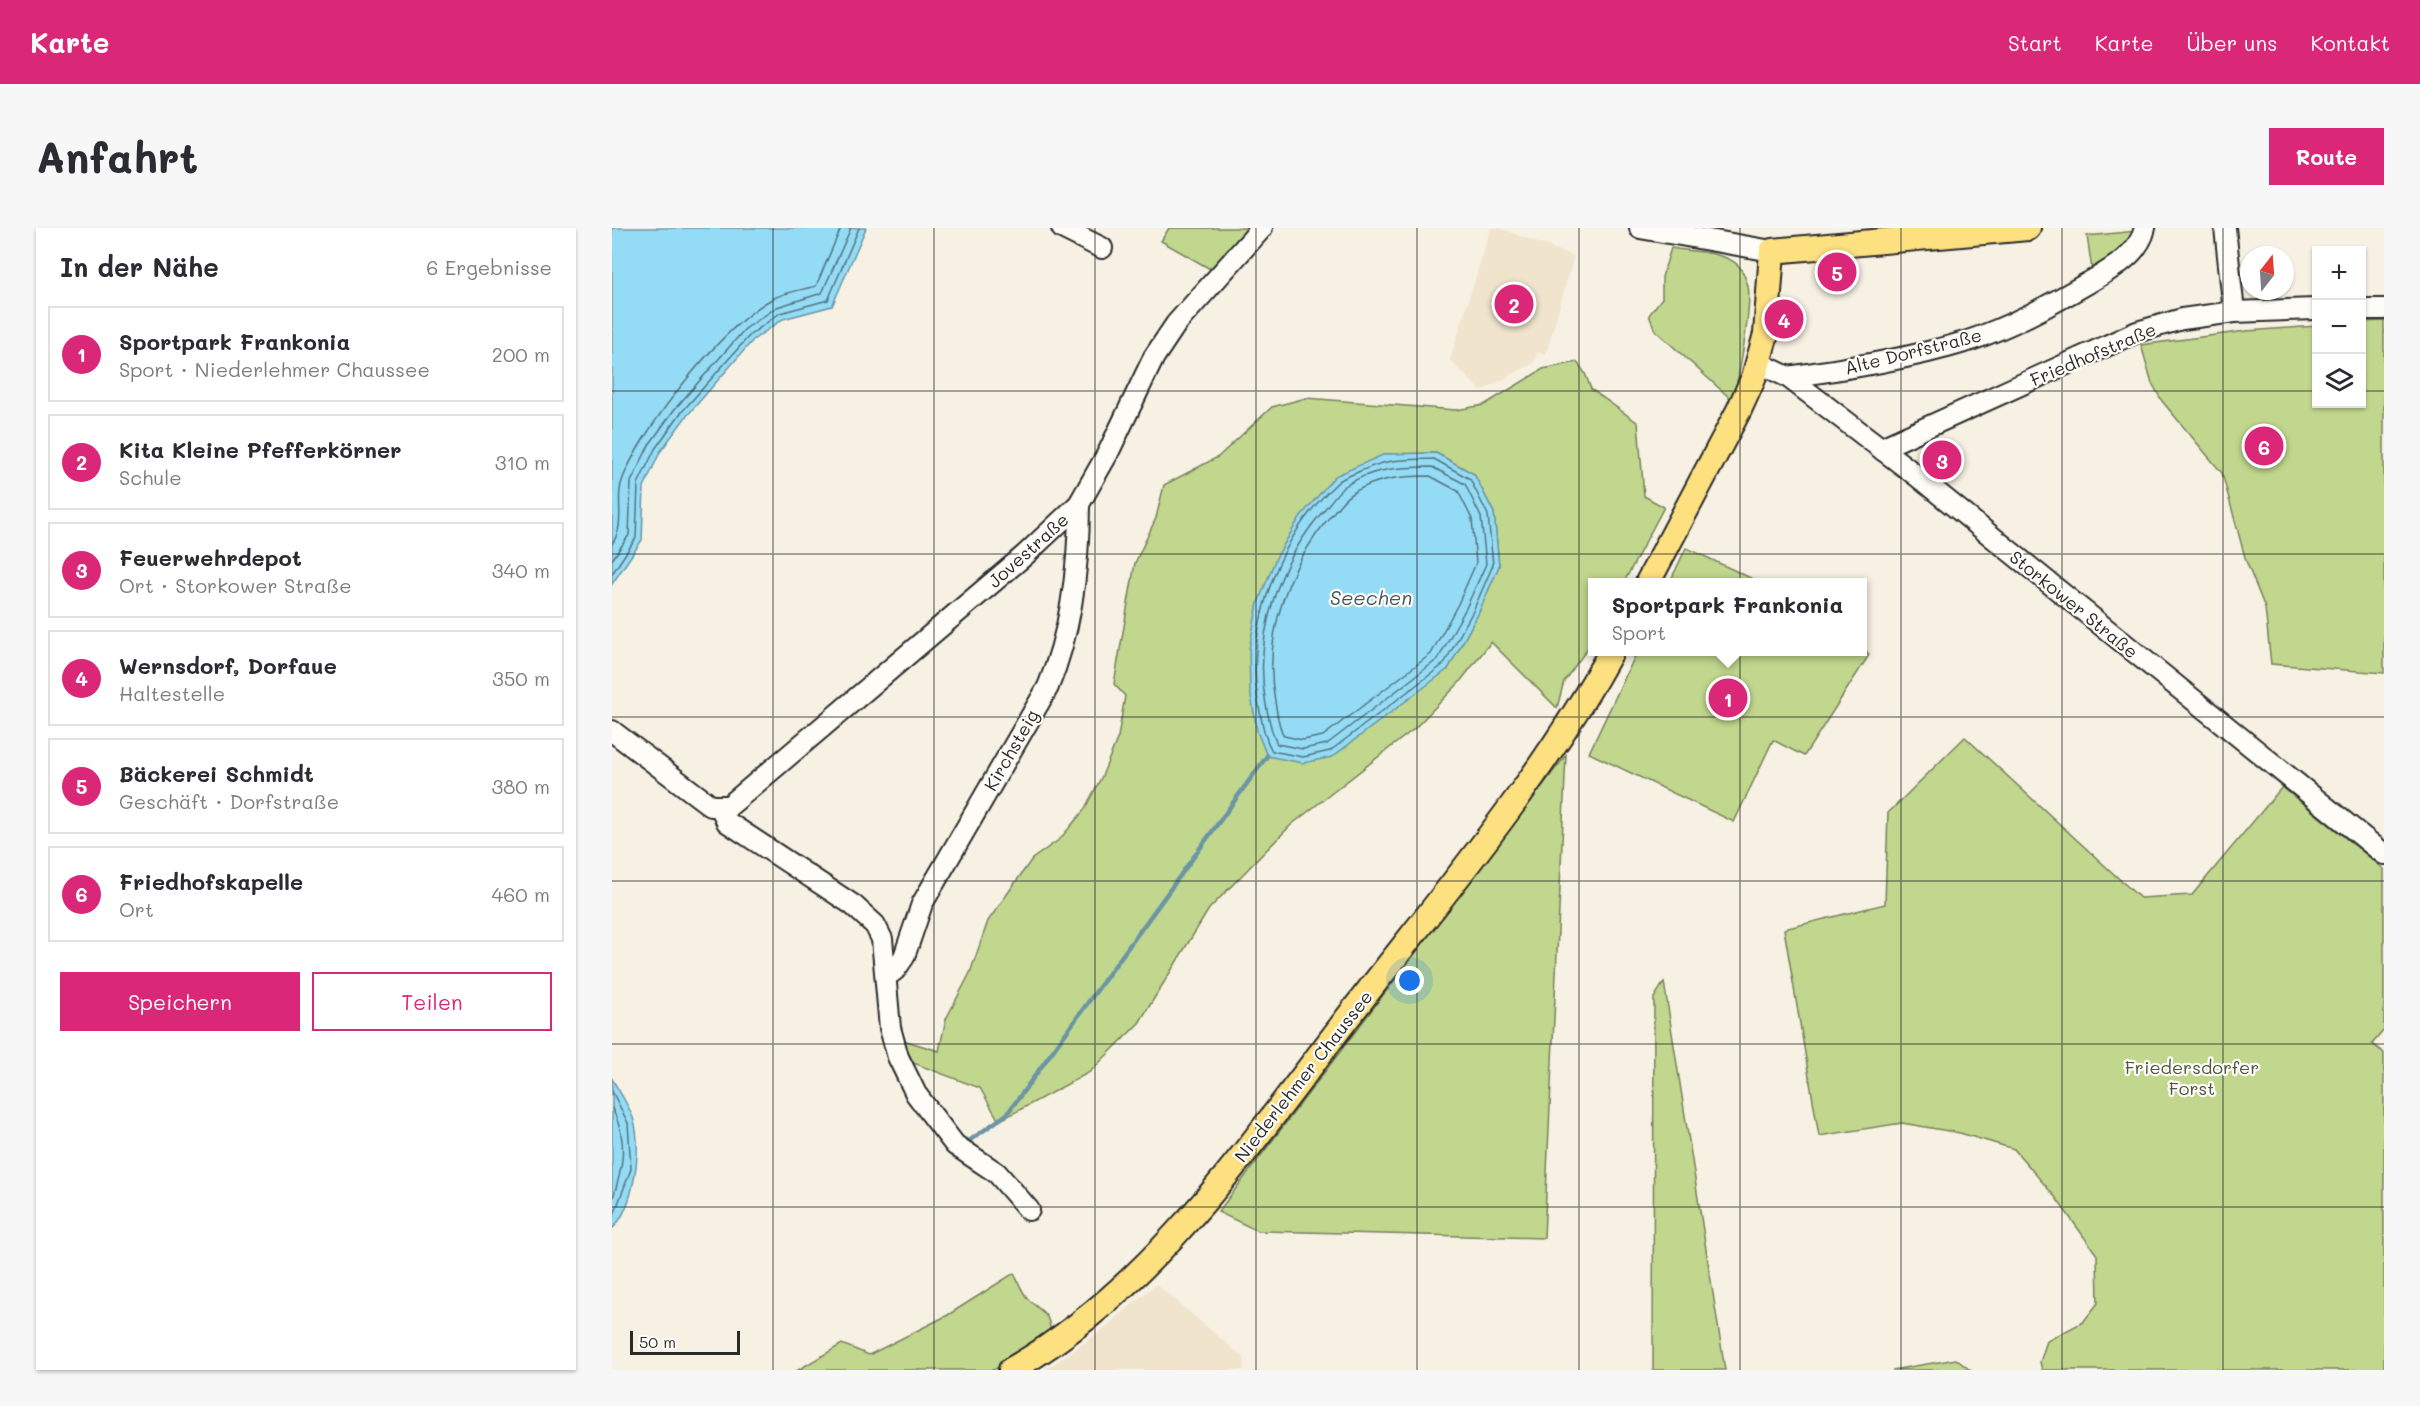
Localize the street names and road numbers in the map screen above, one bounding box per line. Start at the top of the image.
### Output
street label: Friedhofstraße [2026,317,2160,391]
street label: Alte Dorfstraße [1842,322,1984,380]
street label: Jovestraße [983,507,1073,593]
street label: Storkower Straße [2005,545,2143,663]
street label: Kirchsteig [978,705,1044,795]
street label: Niederlehmer Chaussee [1228,985,1378,1167]

